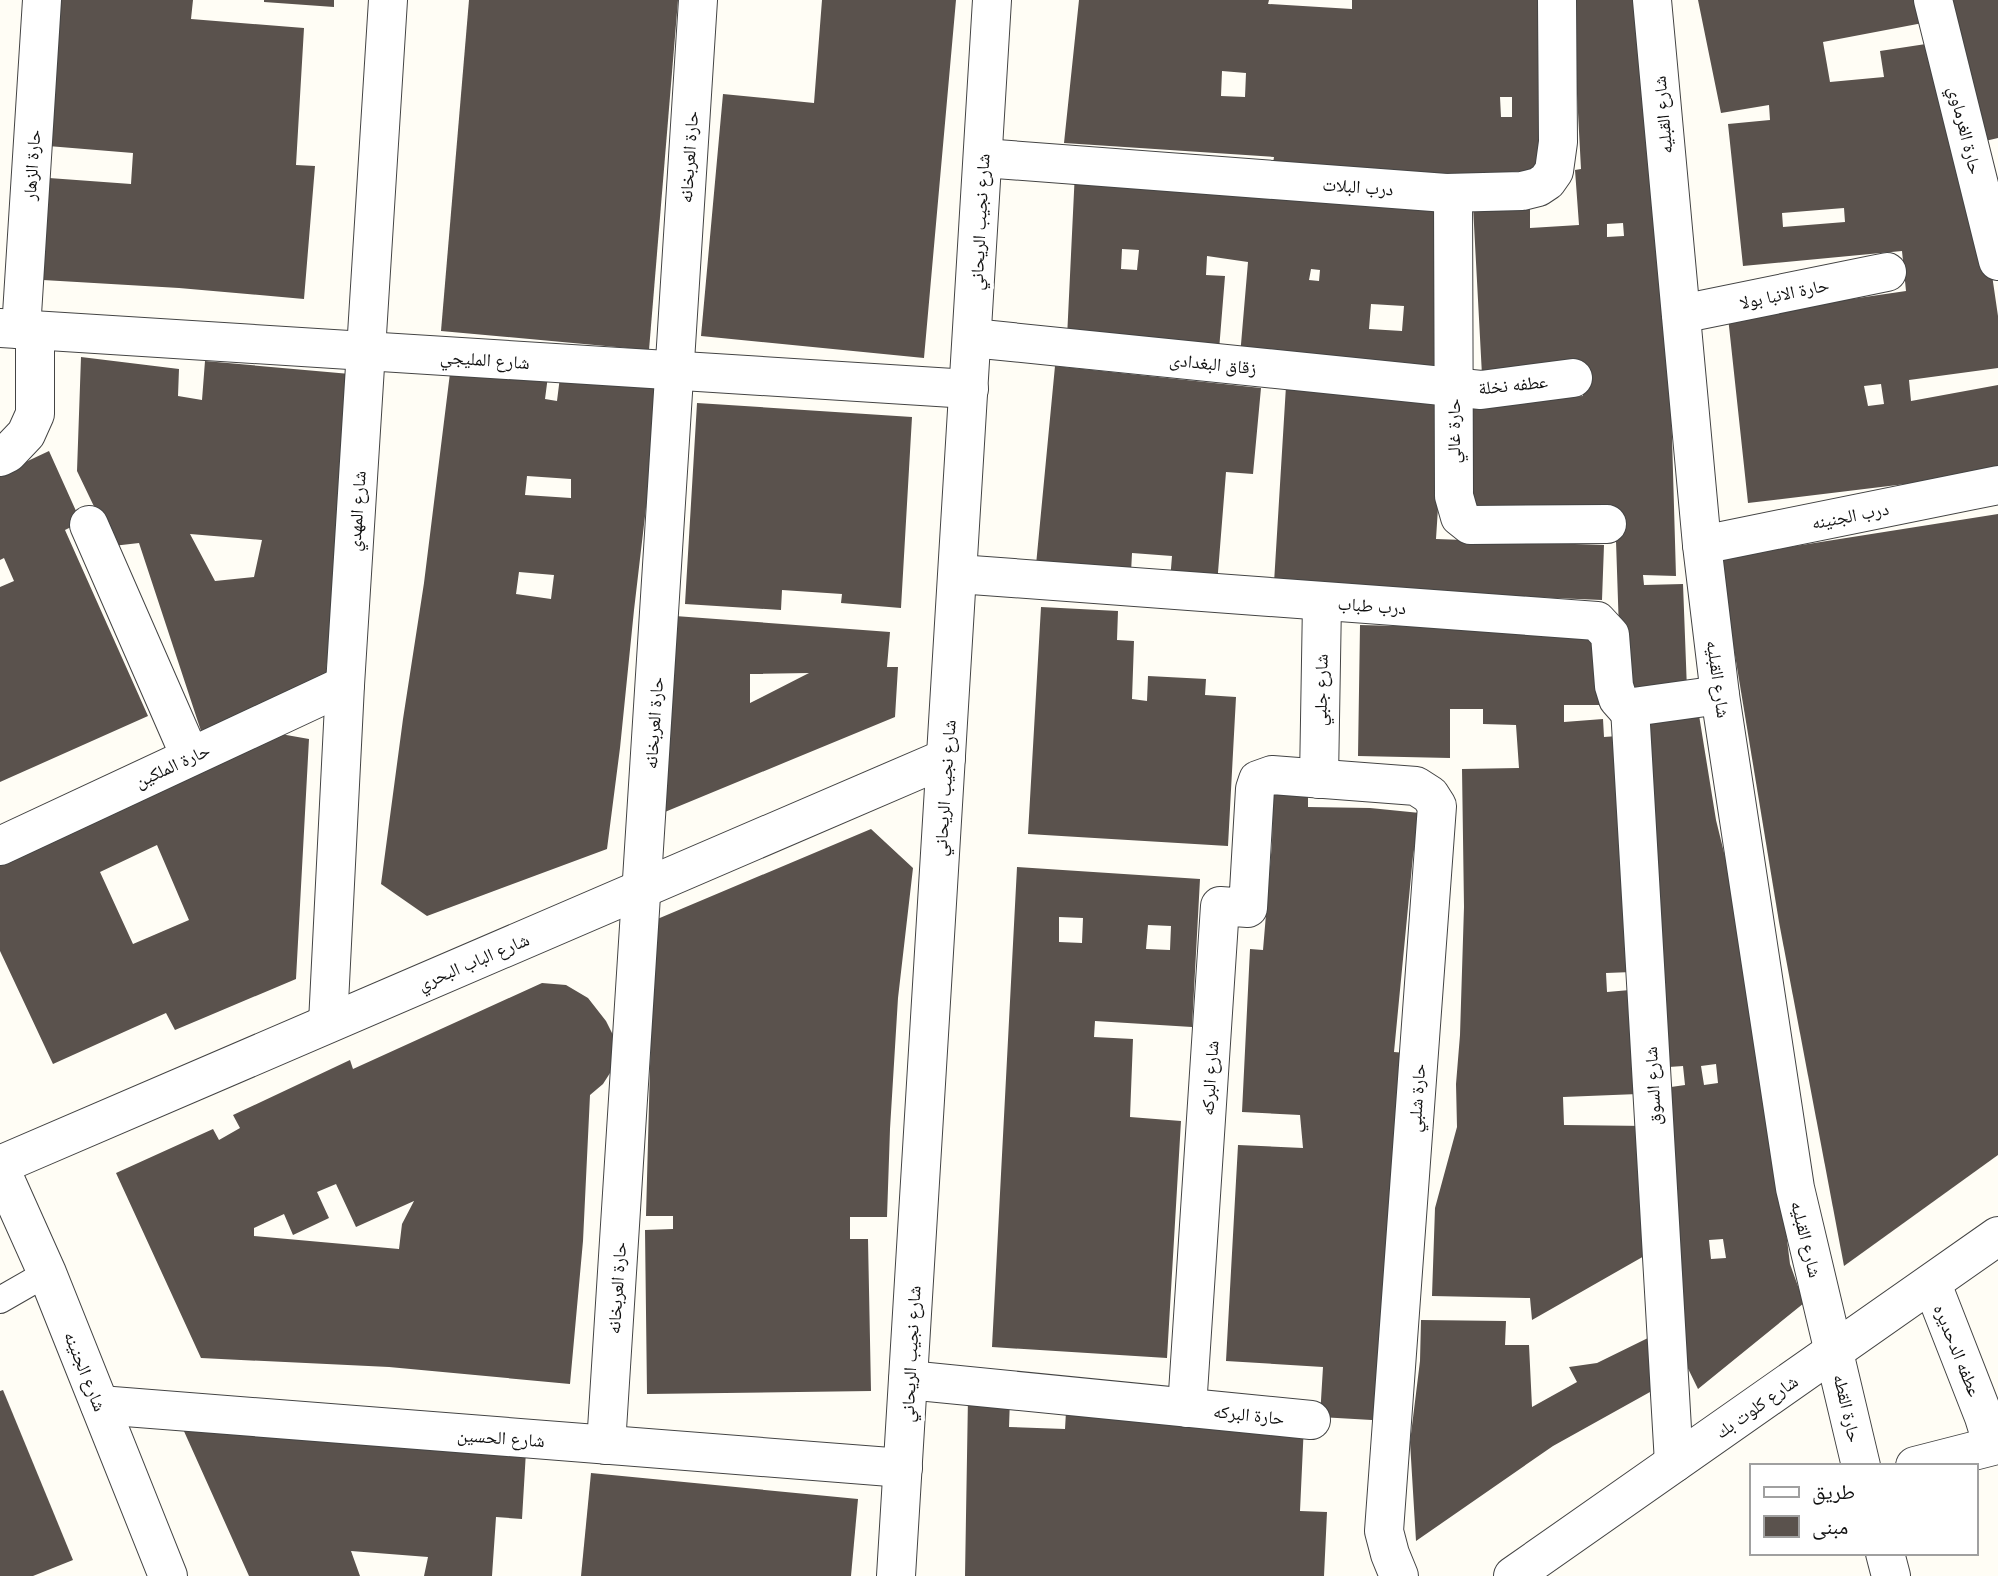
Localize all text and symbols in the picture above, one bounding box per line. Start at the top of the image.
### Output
street label: شارع القبليه [1647,75,1677,155]
street label: حارة الغرماوي [1940,83,1989,177]
street label: حارة العربخانه [673,110,703,204]
street label: حارة الزهار [16,129,45,202]
street label: شارع نجيب الريحاني [963,153,998,291]
street label: درب البلات [1322,172,1394,200]
street label: حارة الانبا بولا [1737,272,1831,314]
street label: شارع المليجي [439,344,531,378]
street label: زقاق البغدادى [1168,346,1258,380]
street label: عطفه نخلة [1477,368,1549,400]
street label: حارة غالي [1441,399,1469,463]
street label: شارع المهدي [341,470,374,552]
street label: درب الجنينه [1809,496,1891,534]
street label: درب طباب [1337,591,1407,619]
street label: شارع القبليه [1702,639,1736,719]
street label: شارع جلبي [1307,654,1336,726]
street label: حارة العربخانه [638,676,668,770]
street label: شارع نجيب الريحاني [927,719,964,857]
street label: حارة الملكين [131,737,213,793]
street label: شارع الباب البحري [413,927,534,999]
street label: شارع البركه [1194,1040,1224,1116]
street label: شارع السوق [1638,1046,1666,1126]
street label: حارة شلبي [1402,1063,1434,1133]
street label: شارع القبليه [1786,1198,1828,1280]
street label: حارة العربخانه [601,1241,631,1335]
street label: شارع نجيب الريحاني [894,1285,929,1423]
street label: عطفه الدحديره [1929,1300,1987,1400]
street label: شارع الجنينه [59,1328,113,1414]
street label: شارع كلوت بك [1710,1369,1802,1443]
street label: حارة القطه [1828,1371,1868,1445]
street label: حارة البركه [1212,1398,1286,1430]
street label: شارع الحسين [456,1422,546,1452]
legend [1750,1464,1977,1555]
text: طريق [1812,1477,1855,1505]
text: مبنى [1812,1512,1848,1540]

